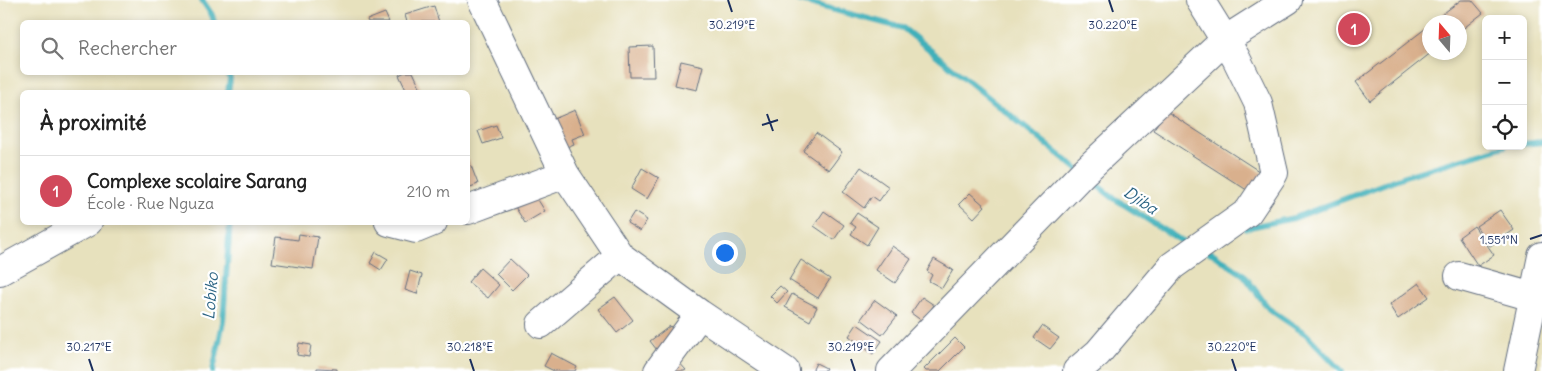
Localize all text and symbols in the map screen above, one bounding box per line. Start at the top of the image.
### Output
pin: 1 [1338,10,1370,48]
north arrow [1422,15,1467,60]
map controls [1482,15,1527,150]
button: + [1482,15,1527,60]
text: 30.219°E [709,17,755,32]
text: 30.220°E [1088,17,1138,32]
search box [20,20,470,75]
icon: search [38,34,66,62]
text: Rechercher [78,36,177,60]
button: − [1482,60,1527,105]
button: locate [1482,105,1527,150]
text: À proximité [40,109,147,136]
text: Complexe scolaire Sarang [87,169,307,193]
text: 1 [53,181,59,201]
text: 210 m [407,181,450,201]
water label: Djiba [1120,182,1162,219]
text: École · Rue Nguza [87,193,214,213]
text: 1.551°N [1480,232,1518,247]
your location [712,240,738,266]
water label: Lobiko [198,271,222,320]
text: 30.217°E [66,339,112,354]
text: 30.218°E [447,339,493,354]
text: 30.219°E [828,339,874,354]
text: 30.220°E [1207,339,1257,354]

